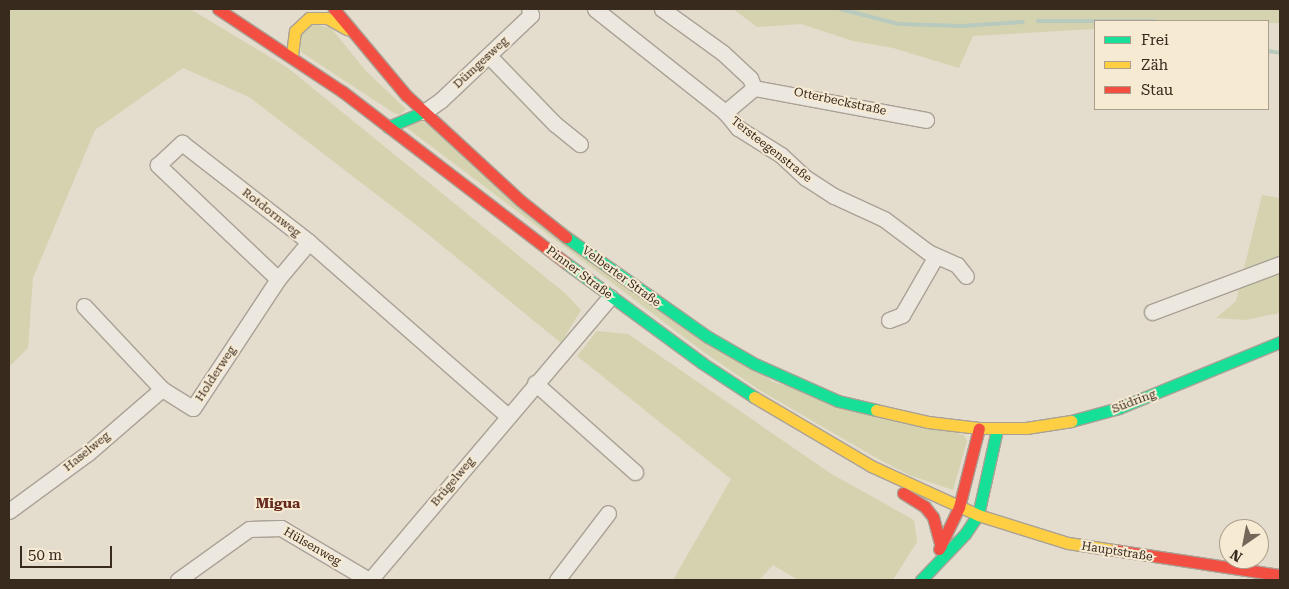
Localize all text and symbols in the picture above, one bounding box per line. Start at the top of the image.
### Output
legend [1094,20,1269,110]
text: Frei [1141,31,1169,49]
street label: Dümgesweg [451,34,511,92]
text: Zäh [1141,56,1168,74]
text: Stau [1141,81,1173,99]
street label: Otterbeckstraße [792,85,888,119]
street label: Tersteegenstraße [728,114,814,186]
street label: Rotdornweg [239,186,303,240]
street label: Pinner Straße [543,244,615,302]
street label: Velberter Straße [579,244,663,310]
street label: Holderweg [193,343,239,405]
street label: Südring [1110,387,1158,417]
street label: Haselweg [61,429,113,475]
street label: Brügelweg [428,454,478,510]
district label: Migua [256,495,300,511]
north arrow [1219,519,1269,569]
street label: Hülsenweg [281,525,343,569]
scale bar [22,536,115,568]
street label: Hauptstraße [1080,539,1154,565]
text: 50 m [28,546,62,564]
text: N [1227,546,1245,565]

